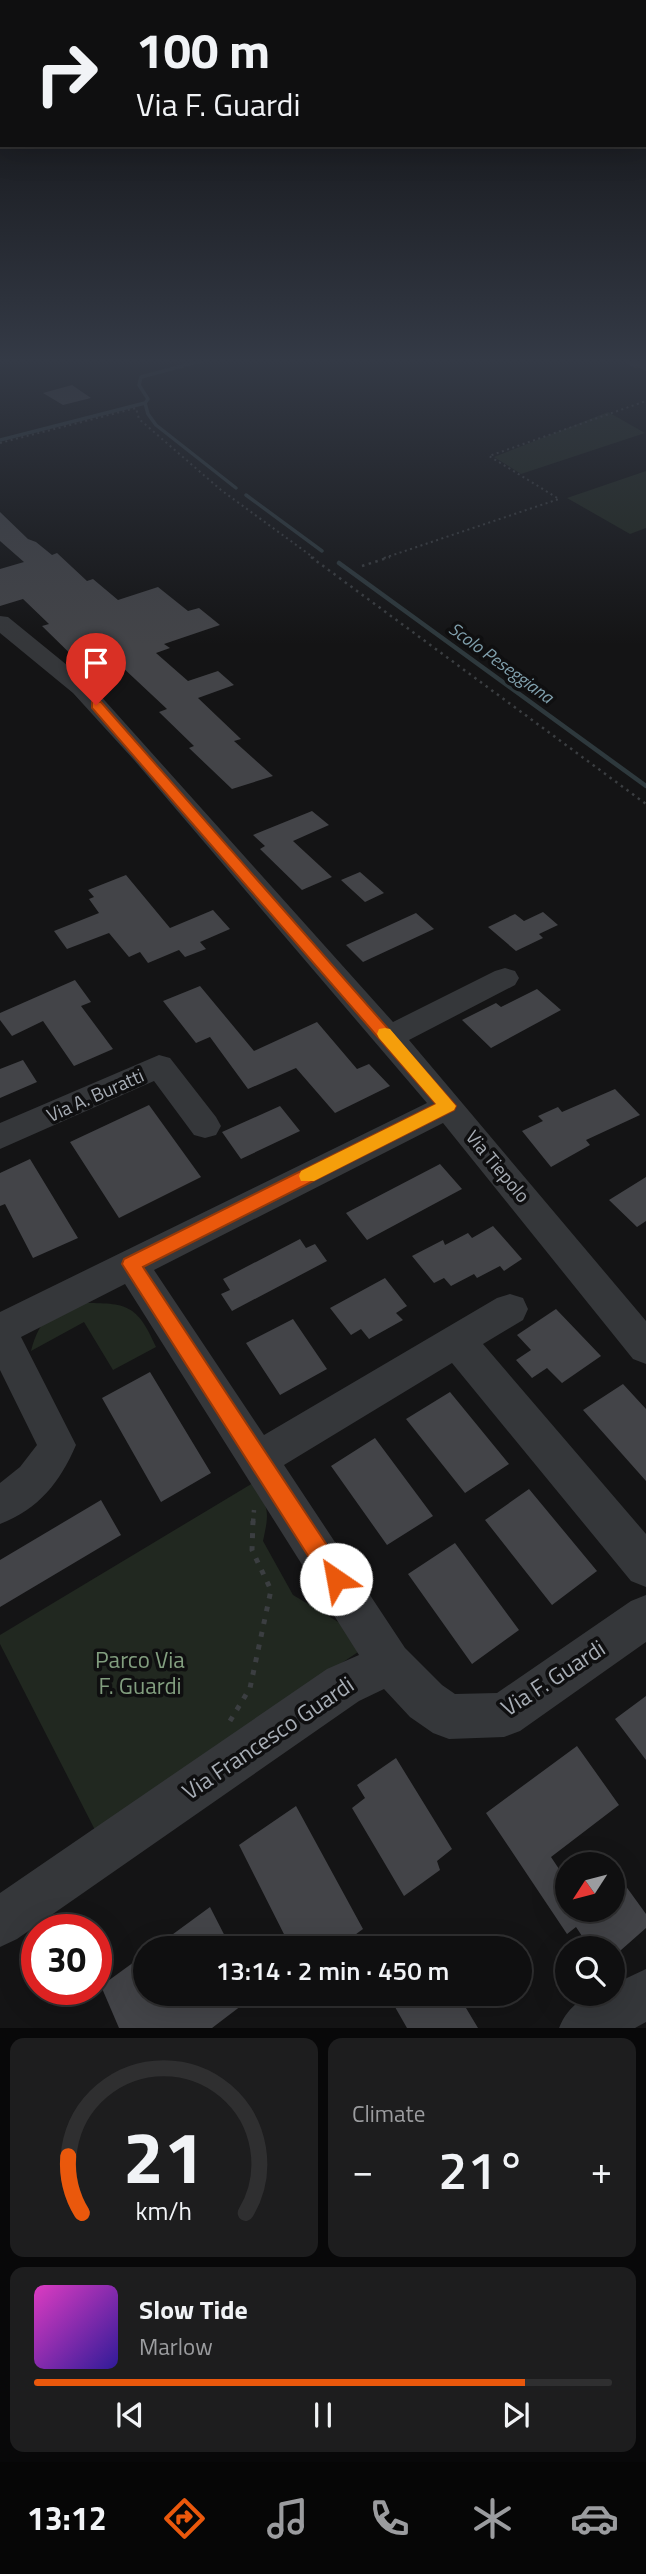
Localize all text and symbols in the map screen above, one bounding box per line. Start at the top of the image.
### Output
text: 100 m [136,12,270,87]
icon: right [21,28,112,119]
text: Via F. Guardi [136,80,301,128]
water label: Scolo Peseggiana [443,615,560,710]
pin [66,633,126,705]
icon: arrive [77,644,115,682]
street label: Via A. Buratti [41,1060,148,1129]
street label: Via Tiepolo [459,1123,537,1208]
position arrow [299,1542,373,1616]
street label: Via F. Guardi [494,1631,612,1724]
park label: Parco Via F. Guardi [95,1642,185,1703]
street label: Via Francesco Guardi [175,1667,361,1808]
north arrow [555,1852,625,1922]
map controls [555,1852,625,2006]
speed limit sign: 30 [21,1914,112,2005]
button: search [555,1936,625,2006]
text: 13:14 · 2 min · 450 m [216,1951,449,1990]
text: Climate [352,2096,425,2131]
text: 21 [123,2102,205,2212]
text: 21° [438,2130,526,2209]
text: − [352,2141,373,2199]
text: + [591,2141,612,2199]
text: km/h [136,2192,192,2230]
text: Slow Tide [139,2290,248,2329]
text: Marlow [139,2329,213,2364]
icon: previous [111,2396,149,2434]
icon: pause [304,2396,342,2434]
icon: next [497,2396,535,2434]
text: 13:12 [27,2494,107,2542]
icon: directions [160,2494,209,2543]
icon: music [263,2494,312,2543]
icon: phone [365,2494,414,2543]
icon: climate [468,2494,517,2543]
icon: car [570,2494,619,2543]

